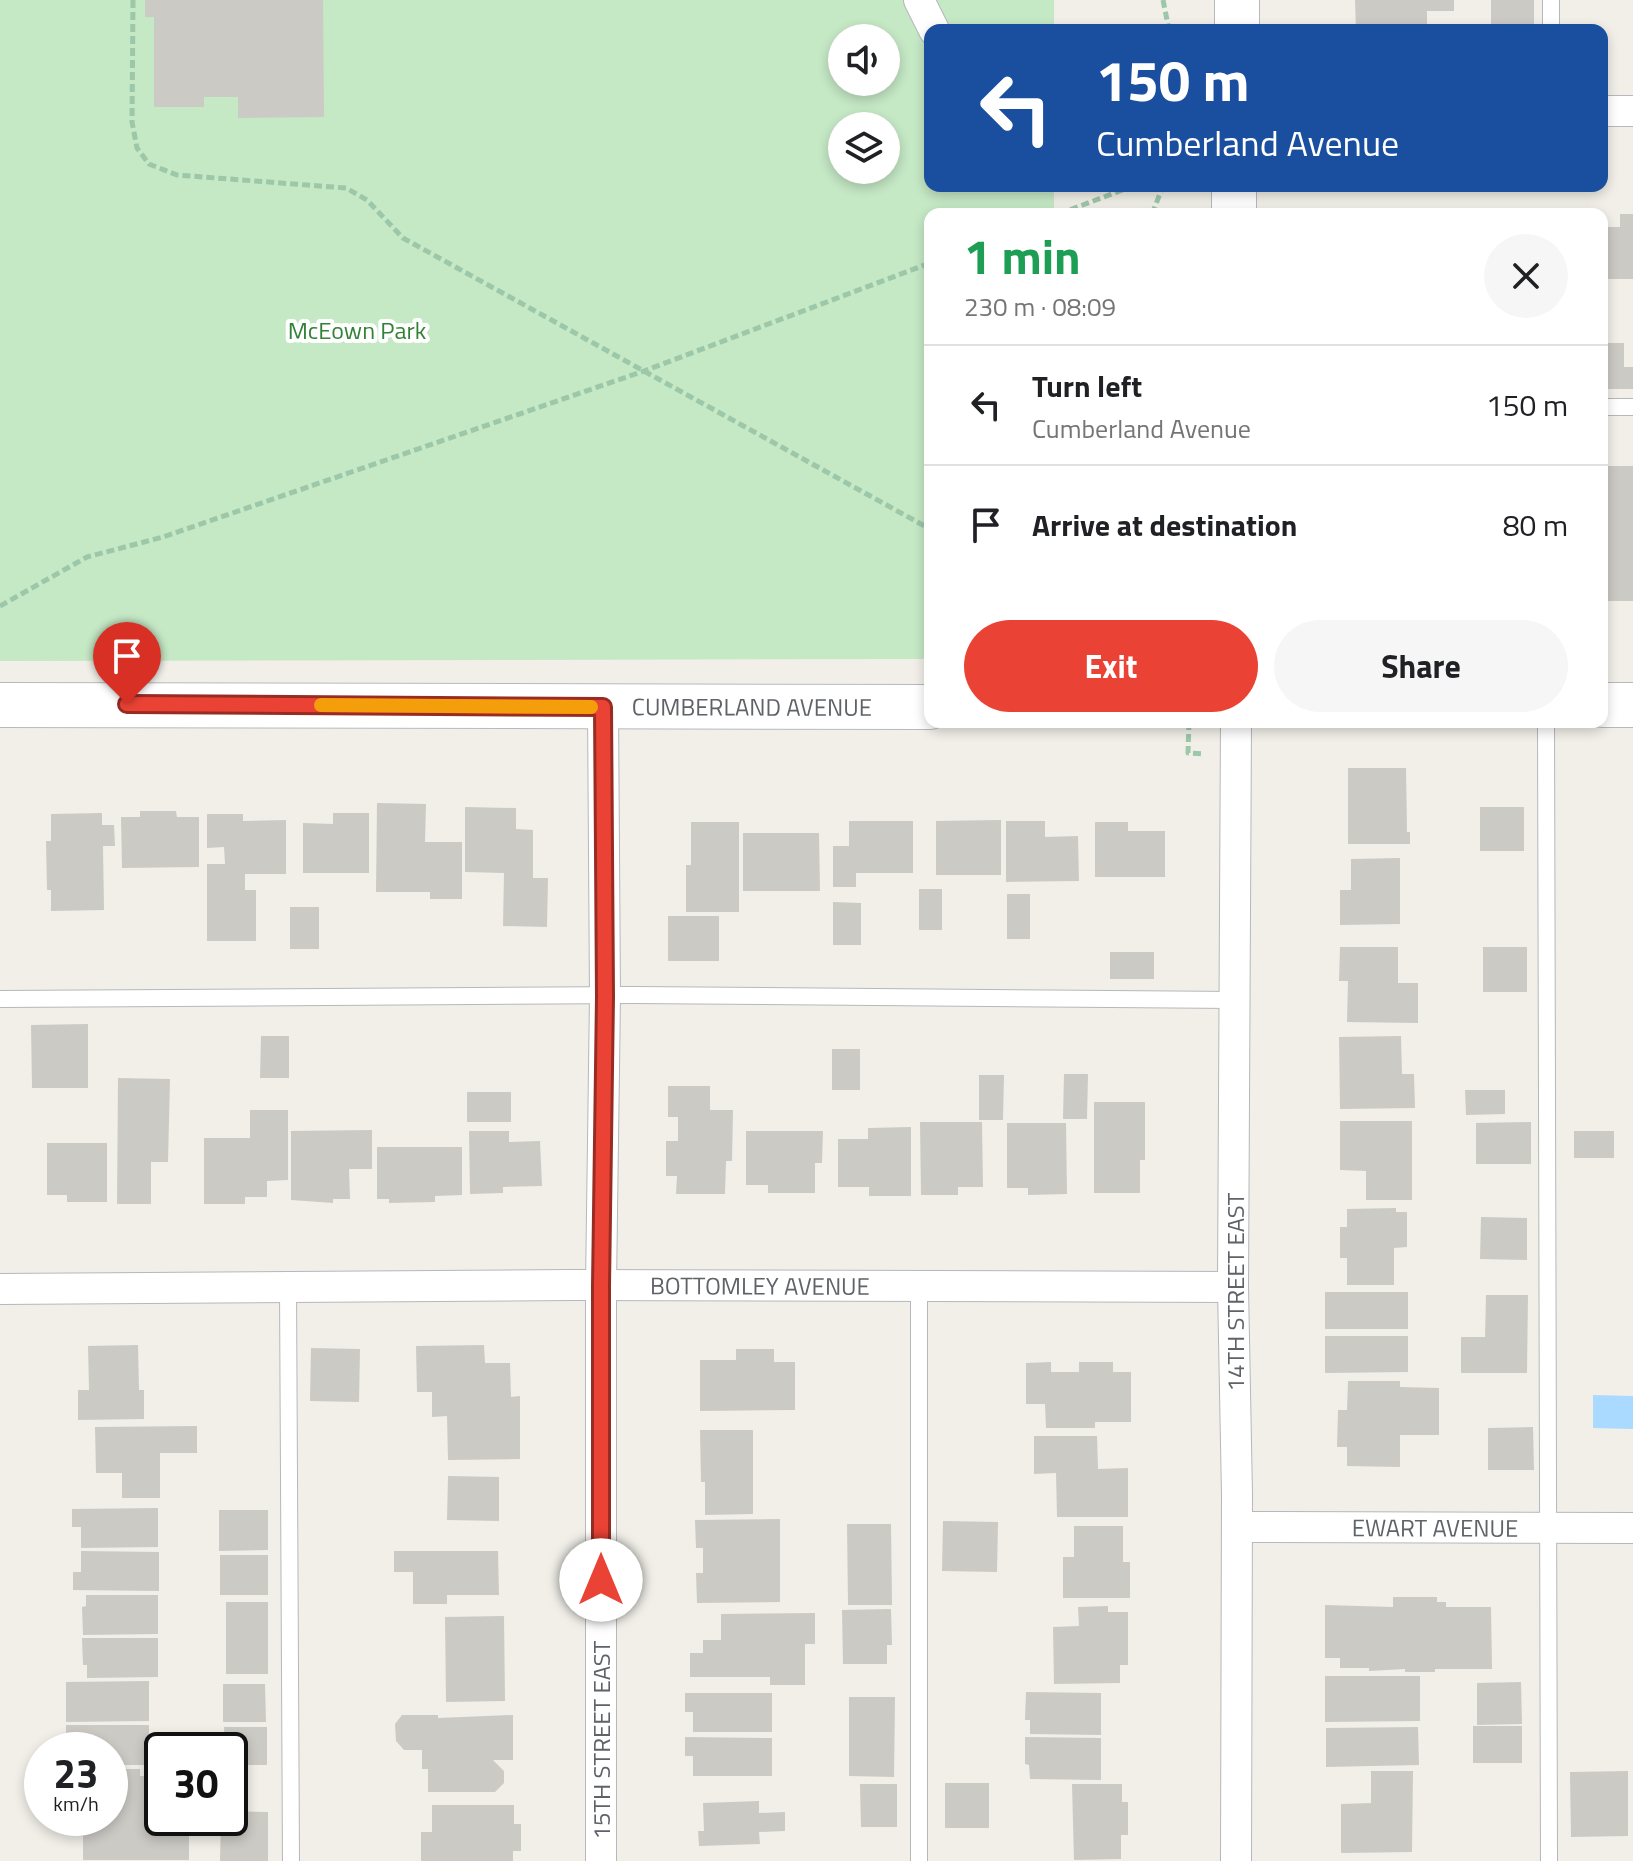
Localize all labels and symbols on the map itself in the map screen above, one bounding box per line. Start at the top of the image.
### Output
park label: McEown Park [288,312,427,348]
pin [93,622,161,704]
street label: CUMBERLAND AVENUE [632,688,872,725]
street label: 14TH STREET EAST [1217,1192,1253,1391]
street label: BOTTOMLEY AVENUE [650,1267,870,1304]
street label: EWART AVENUE [1352,1509,1518,1546]
position arrow [559,1538,643,1622]
street label: 15TH STREET EAST [583,1640,619,1839]
speed limit sign: 30 [144,1732,248,1836]

